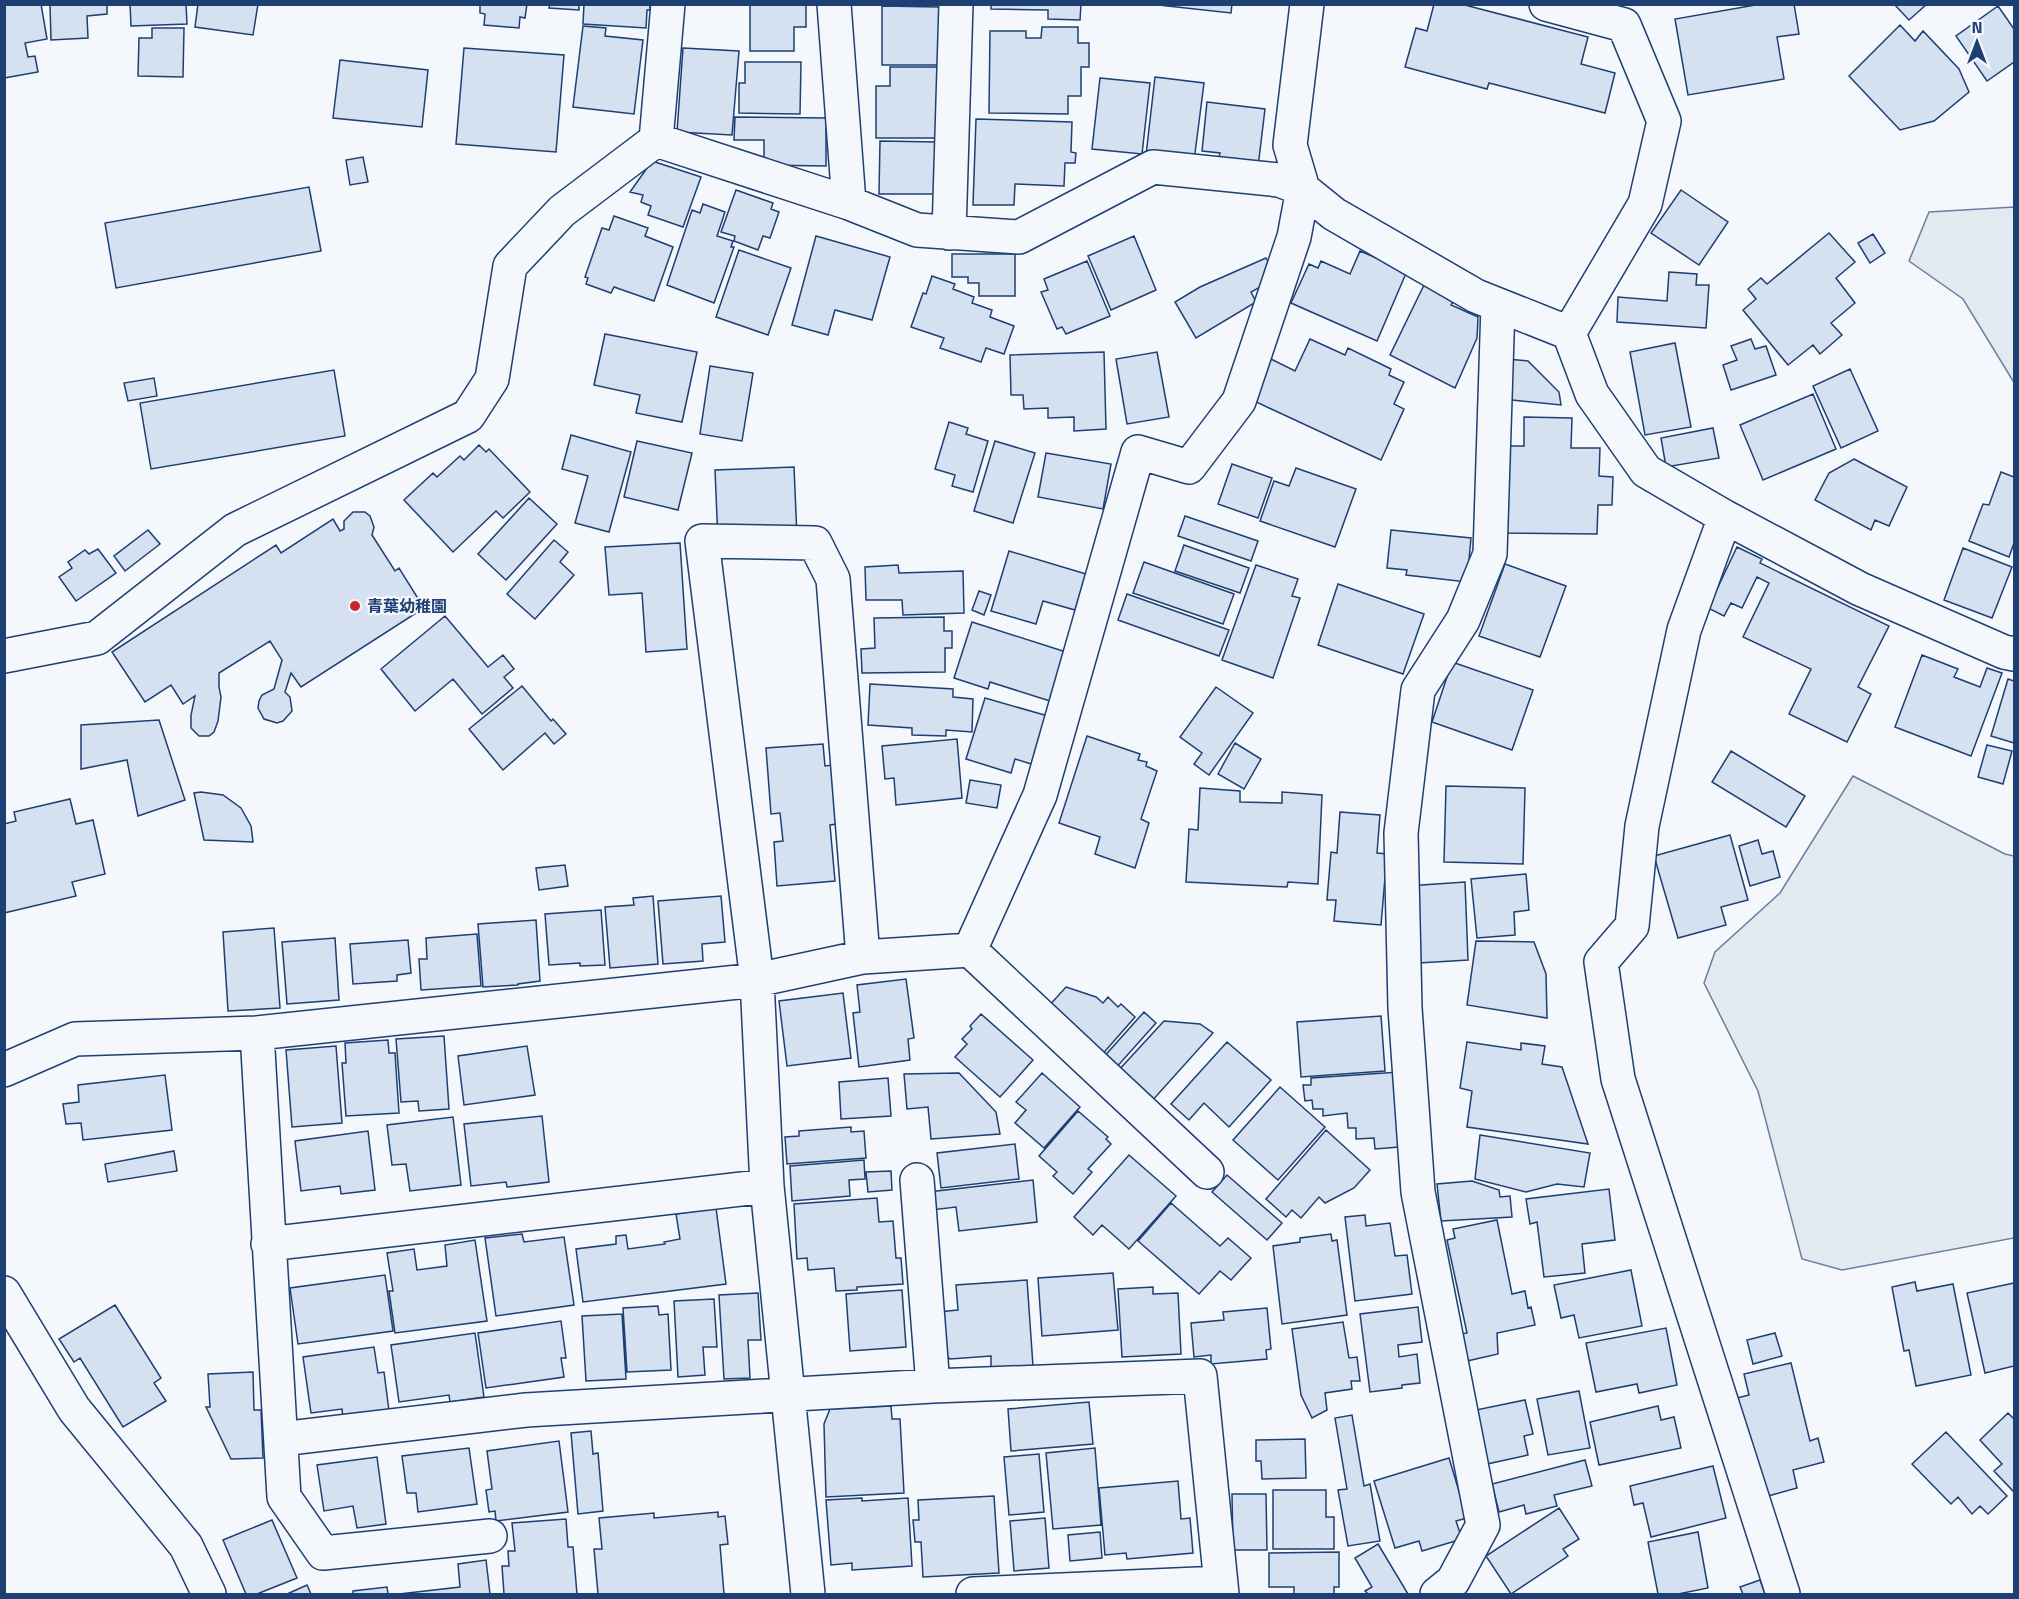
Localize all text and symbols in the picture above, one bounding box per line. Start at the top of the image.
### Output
north arrow [1947,12,2007,72]
text: N [1971,15,1983,39]
place label: 青葉幼稚園 [367,594,447,618]
marker: 青葉幼稚園 [348,599,362,613]

